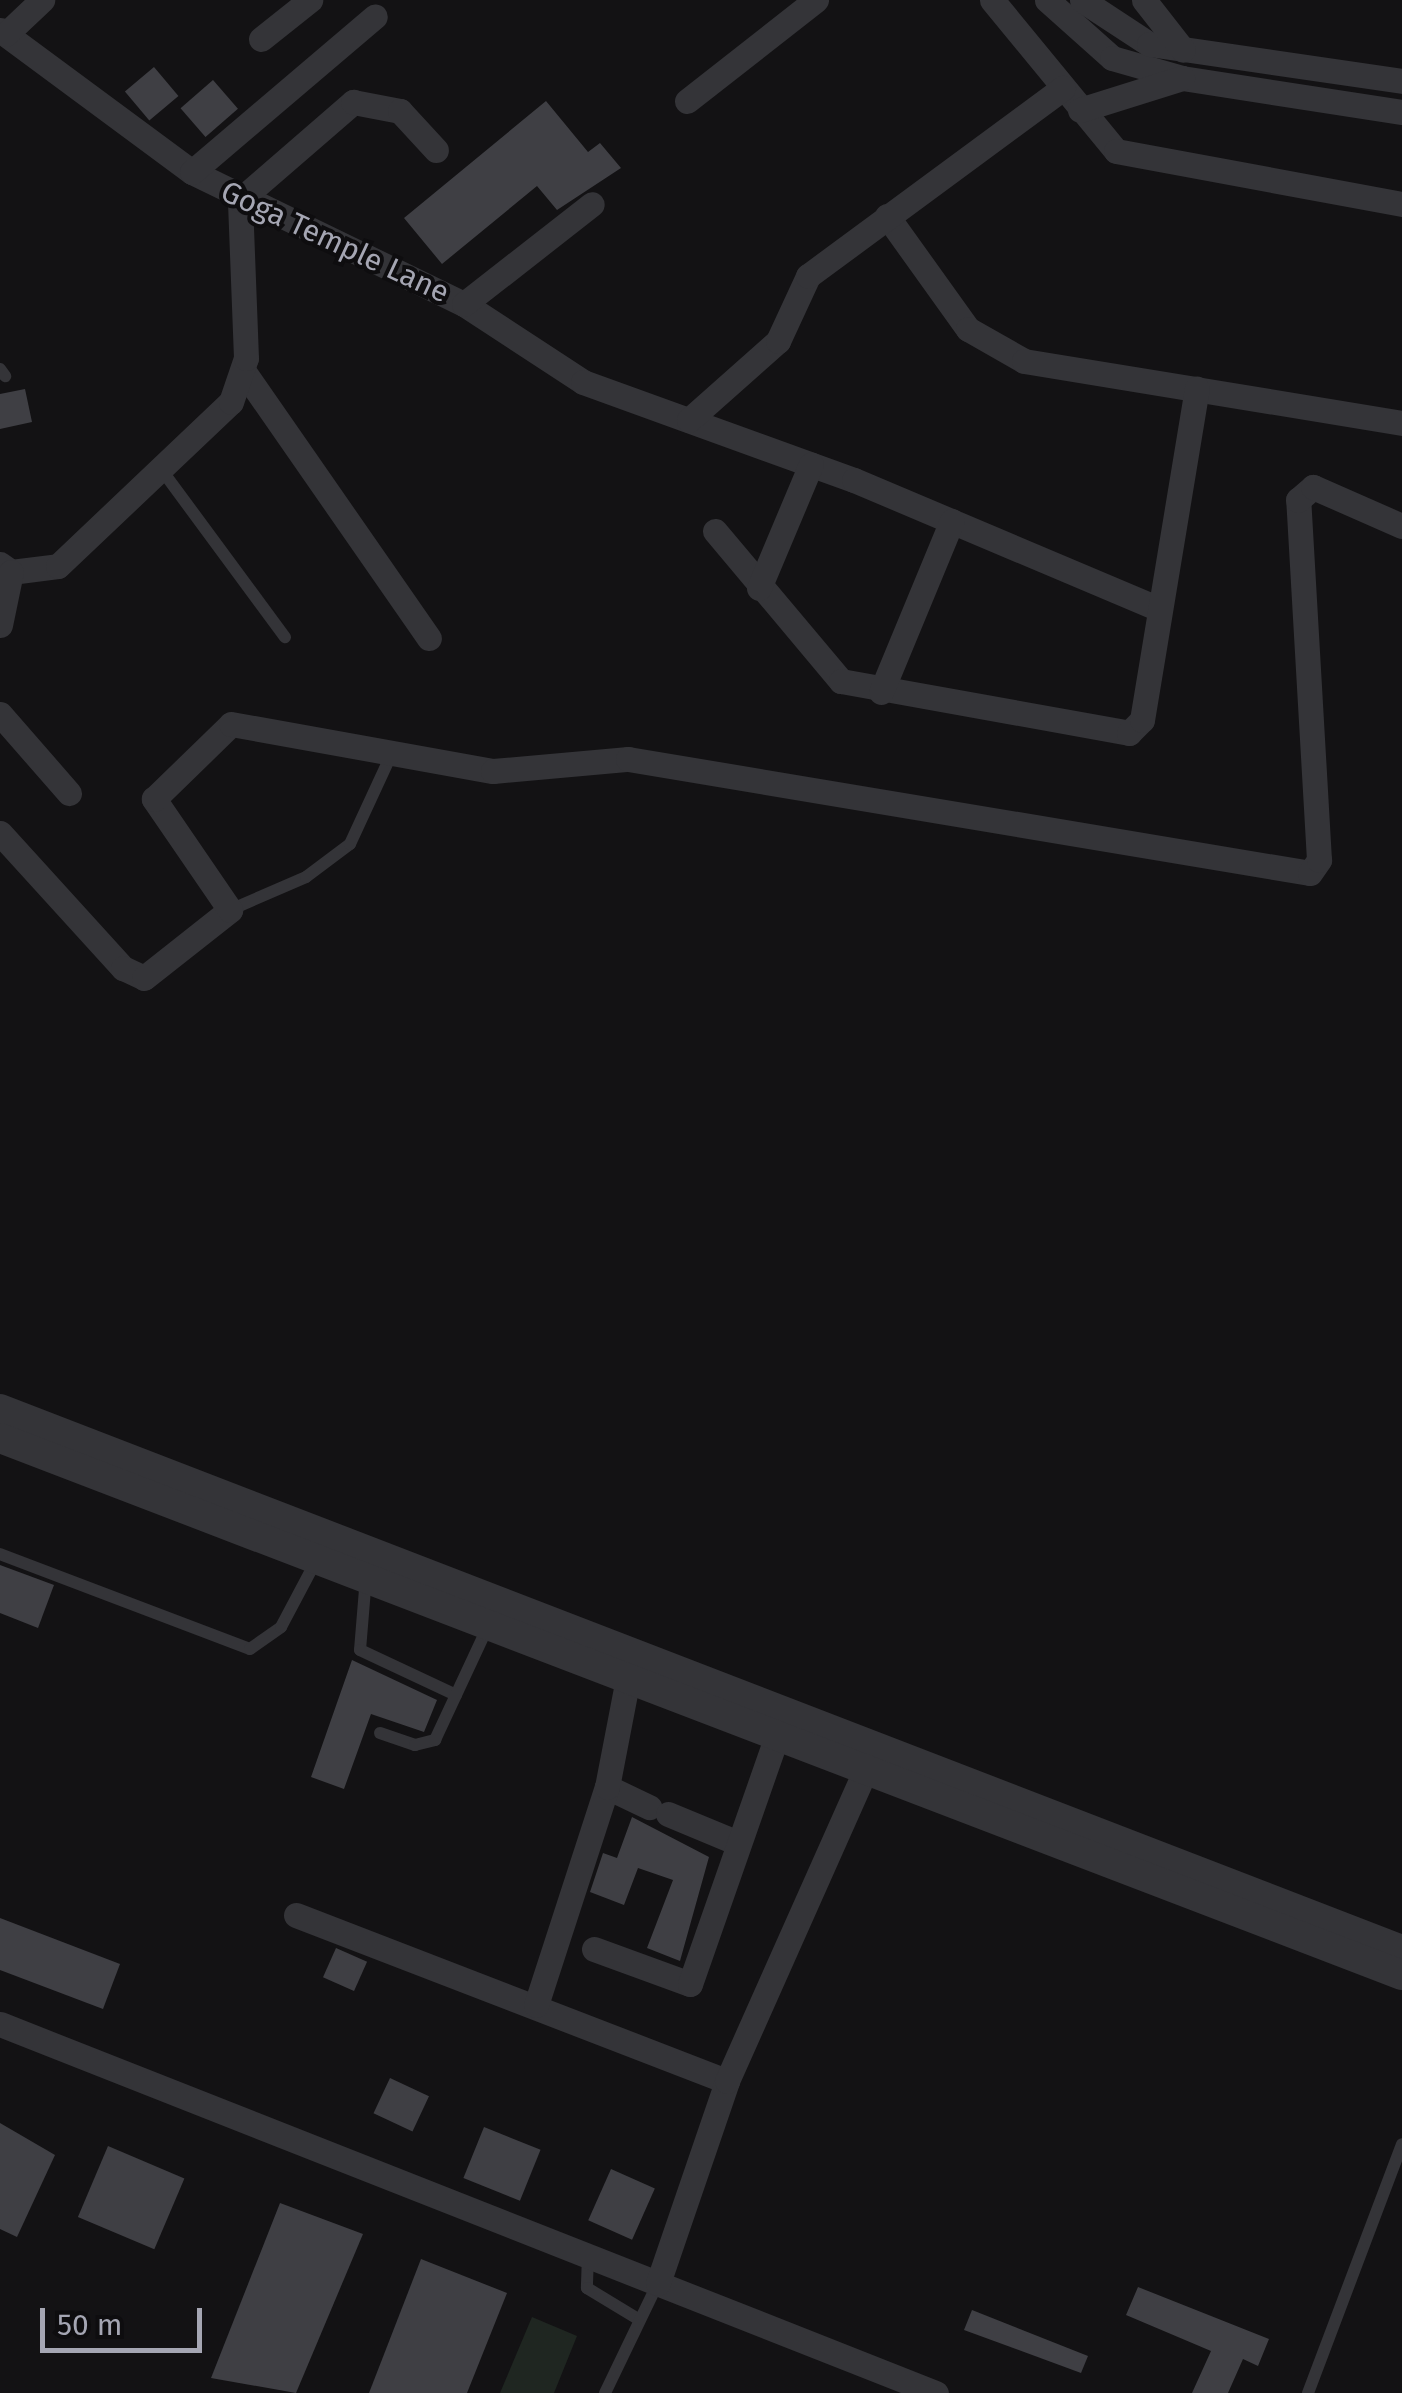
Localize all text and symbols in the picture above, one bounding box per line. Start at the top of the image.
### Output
street label: Goga Temple Lane [215,173,455,311]
scale bar [45,2288,208,2350]
text: 50 m [57,2307,122,2343]

